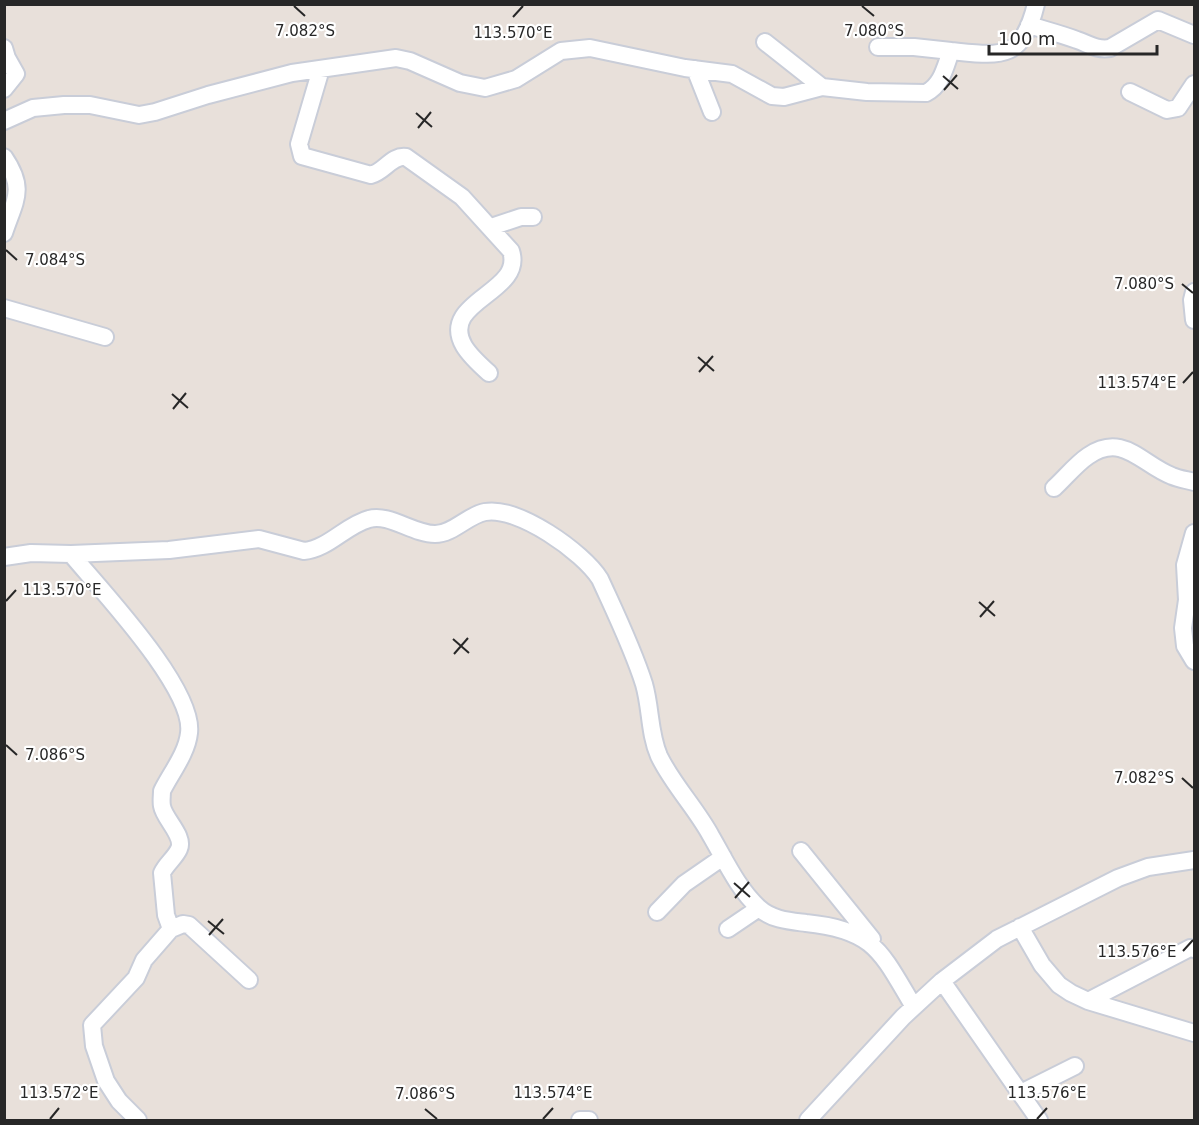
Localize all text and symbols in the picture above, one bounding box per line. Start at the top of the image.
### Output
scale bar [989,18,1157,56]
text: 7.082°S [275,22,335,40]
text: 7.080°S [844,22,904,40]
text: 113.570°E [473,24,553,42]
text: 100 m [998,28,1056,49]
text: 7.084°S [25,251,85,269]
text: 7.080°S [1114,275,1174,293]
text: 113.574°E [1097,374,1177,392]
text: 113.570°E [22,581,102,599]
text: 7.086°S [25,746,85,764]
text: 7.082°S [1114,769,1174,787]
text: 113.576°E [1097,943,1177,961]
text: 113.572°E [19,1084,99,1102]
text: 113.574°E [513,1084,593,1102]
text: 113.576°E [1007,1084,1087,1102]
text: 7.086°S [395,1085,455,1103]

